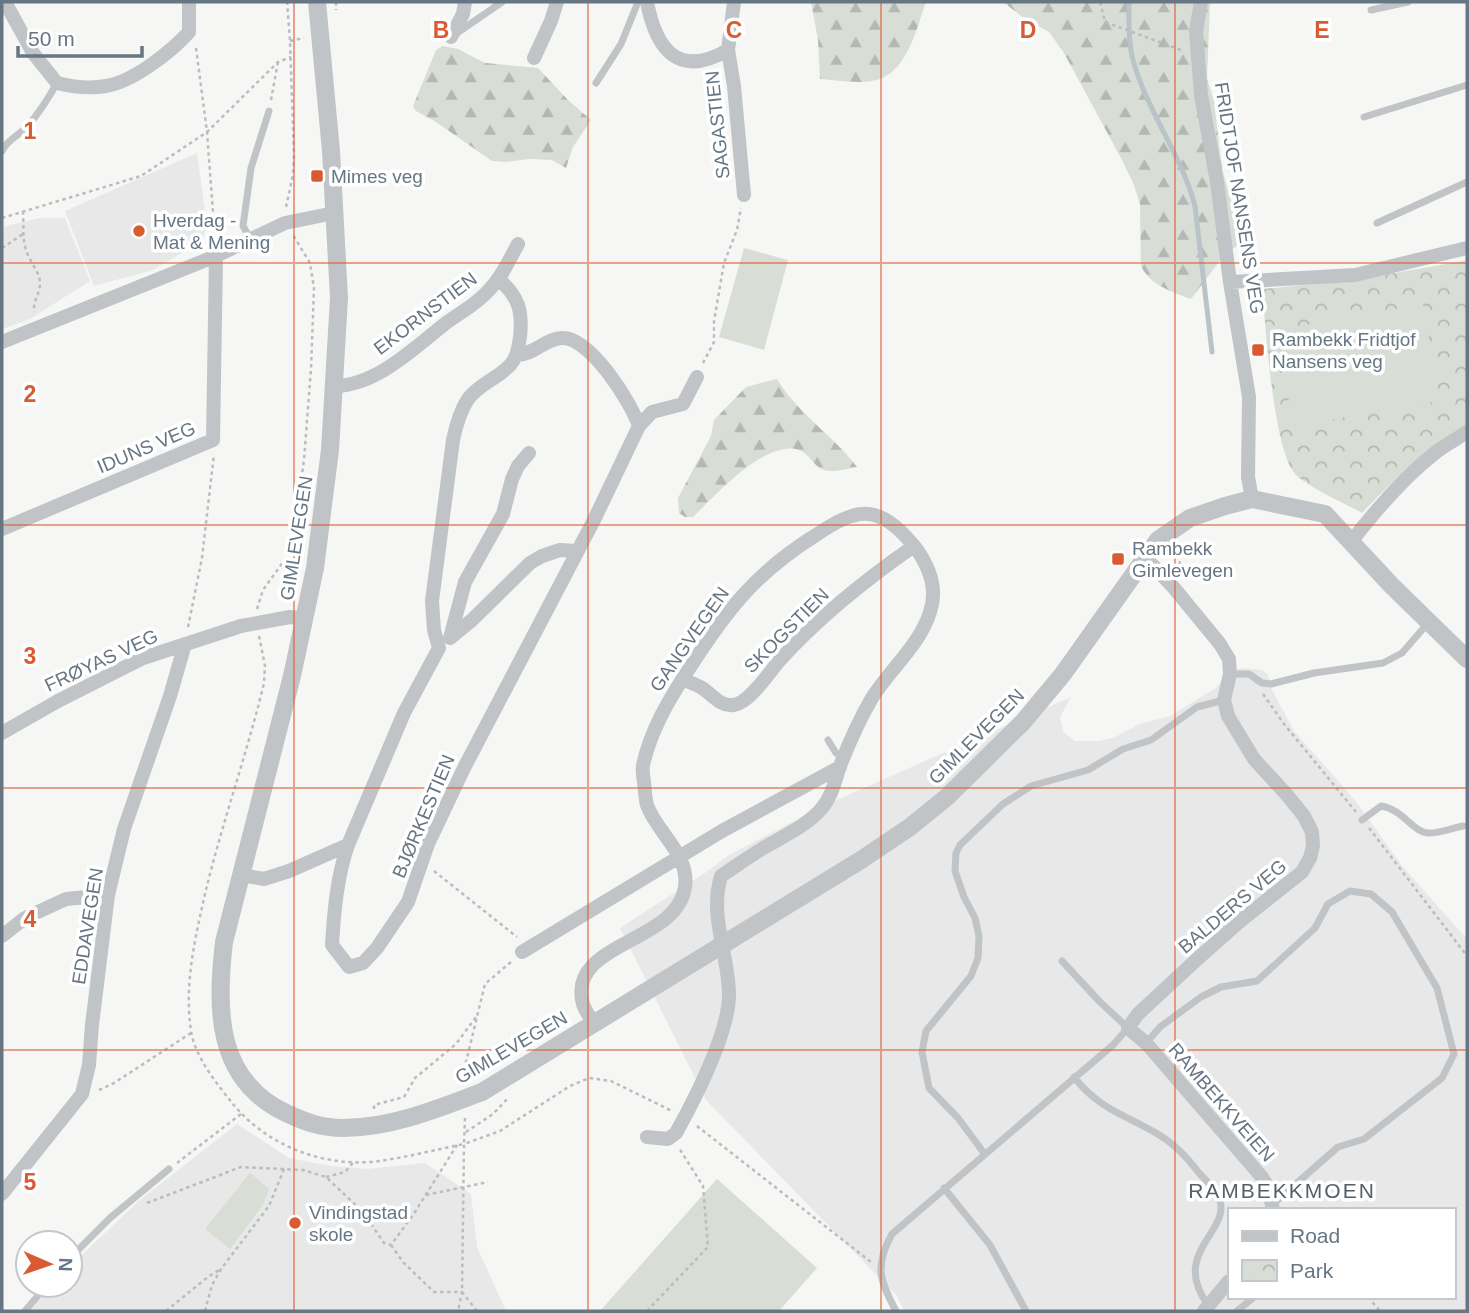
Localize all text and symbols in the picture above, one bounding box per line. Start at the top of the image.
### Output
scale bar [18,14,142,58]
text: B [433,17,449,43]
text: C [726,17,742,43]
text: D [1020,17,1036,43]
text: E [1314,17,1330,43]
text: 50 m [28,27,75,50]
street label: SAGASTIEN [701,70,734,180]
street label: FRIDTJOF NANSENS VEG [1211,81,1268,315]
text: 1 [24,118,37,144]
place label: Mimes veg [331,166,423,187]
marker: Mimes veg [309,168,325,184]
place label: Hverdag - Mat & Mening [153,210,270,253]
marker: Hverdag - Mat & Mening [131,223,147,239]
street label: EKORNSTIEN [370,268,481,359]
place label: Rambekk Fridtjof Nansens veg [1272,329,1416,372]
marker: Rambekk Fridtjof Nansens veg [1250,342,1266,358]
text: 2 [24,381,36,407]
street label: IDUNS VEG [94,417,198,478]
street label: GIMLEVEGEN [276,474,317,602]
place label: Rambekk Gimlevegen [1132,538,1233,581]
marker: Rambekk Gimlevegen [1110,551,1126,567]
street label: GANGVEGEN [646,583,733,695]
street label: SKOGSTIEN [740,584,833,677]
street label: FRØYAS VEG [41,625,161,696]
text: 3 [24,643,36,669]
street label: GIMLEVEGEN [925,685,1028,788]
street label: BJØRKESTIEN [388,751,459,881]
street label: BALDERS VEG [1174,855,1290,958]
street label: EDDAVEGEN [68,866,107,986]
text: 4 [24,906,37,932]
street label: GIMLEVEGEN [452,1007,571,1088]
street label: RAMBEKKVEIEN [1165,1039,1279,1166]
text: 5 [24,1169,37,1195]
district label: RAMBEKKMOEN [1188,1179,1376,1202]
place label: Vindingstad skole [309,1202,408,1245]
legend [1228,1208,1455,1299]
marker: Vindingstad skole [287,1215,303,1231]
text: Road [1290,1224,1340,1247]
north arrow [14,1229,84,1299]
text: N [55,1257,76,1272]
text: Park [1290,1259,1334,1282]

